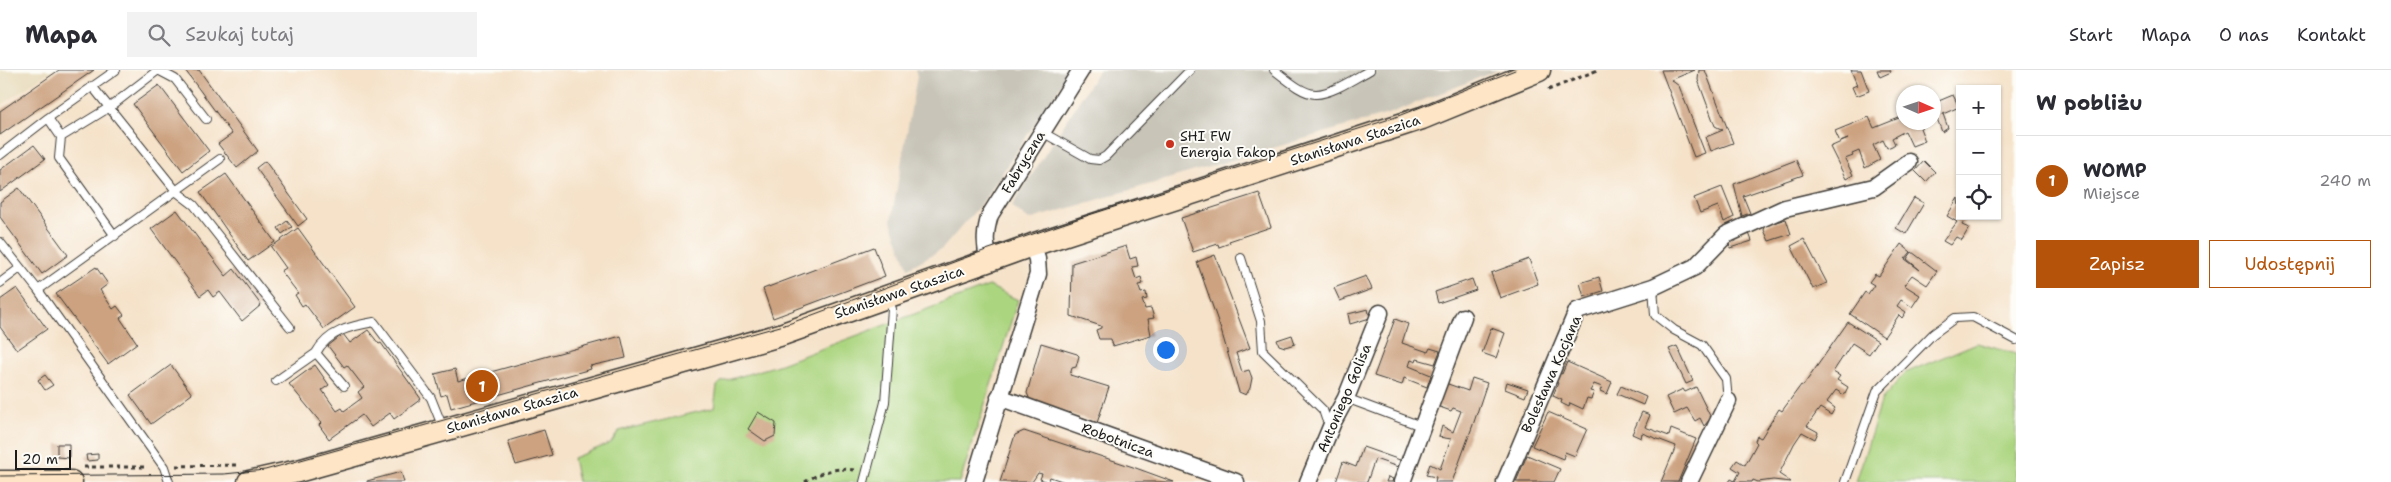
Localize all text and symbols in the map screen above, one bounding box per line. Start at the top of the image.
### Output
search box [127,12,477,57]
text: Mapa [25,19,97,51]
icon: search [145,21,173,49]
text: Szukaj tutaj [185,22,294,47]
text: Start [2069,23,2113,47]
text: Mapa [2141,23,2191,47]
text: O nas [2219,23,2269,47]
text: Kontakt [2297,23,2366,47]
north arrow [1896,85,1941,130]
map controls [1956,85,2001,220]
button: + [1956,85,2001,130]
text: W pobliżu [2036,89,2143,117]
street label: Stanisława Staszica [1288,110,1423,170]
street label: Fabryczna [997,127,1049,197]
place label: SHI FW Energia Fakop [1180,127,1276,161]
button: − [1956,130,2001,175]
marker: SHI FW Energia Fakop [1164,138,1176,150]
text: WOMP [2083,158,2147,183]
text: 1 [2048,170,2056,191]
text: 240 m [2319,170,2371,191]
button: locate [1956,175,2001,220]
text: Miejsce [2083,183,2140,204]
button: Zapisz [2036,240,2199,288]
button: Udostępnij [2209,240,2371,288]
street label: Stanisława Staszica [832,261,966,323]
street label: Bolesława Kocjana [1517,312,1585,436]
your location [1153,337,1179,363]
street label: Antoniego Golisa [1313,341,1375,455]
pin: 1 [466,367,498,405]
street label: Stanisława Staszica [444,383,580,437]
street label: Robotnicza [1079,419,1157,462]
scale bar [15,447,71,470]
text: 20 m [22,450,58,468]

